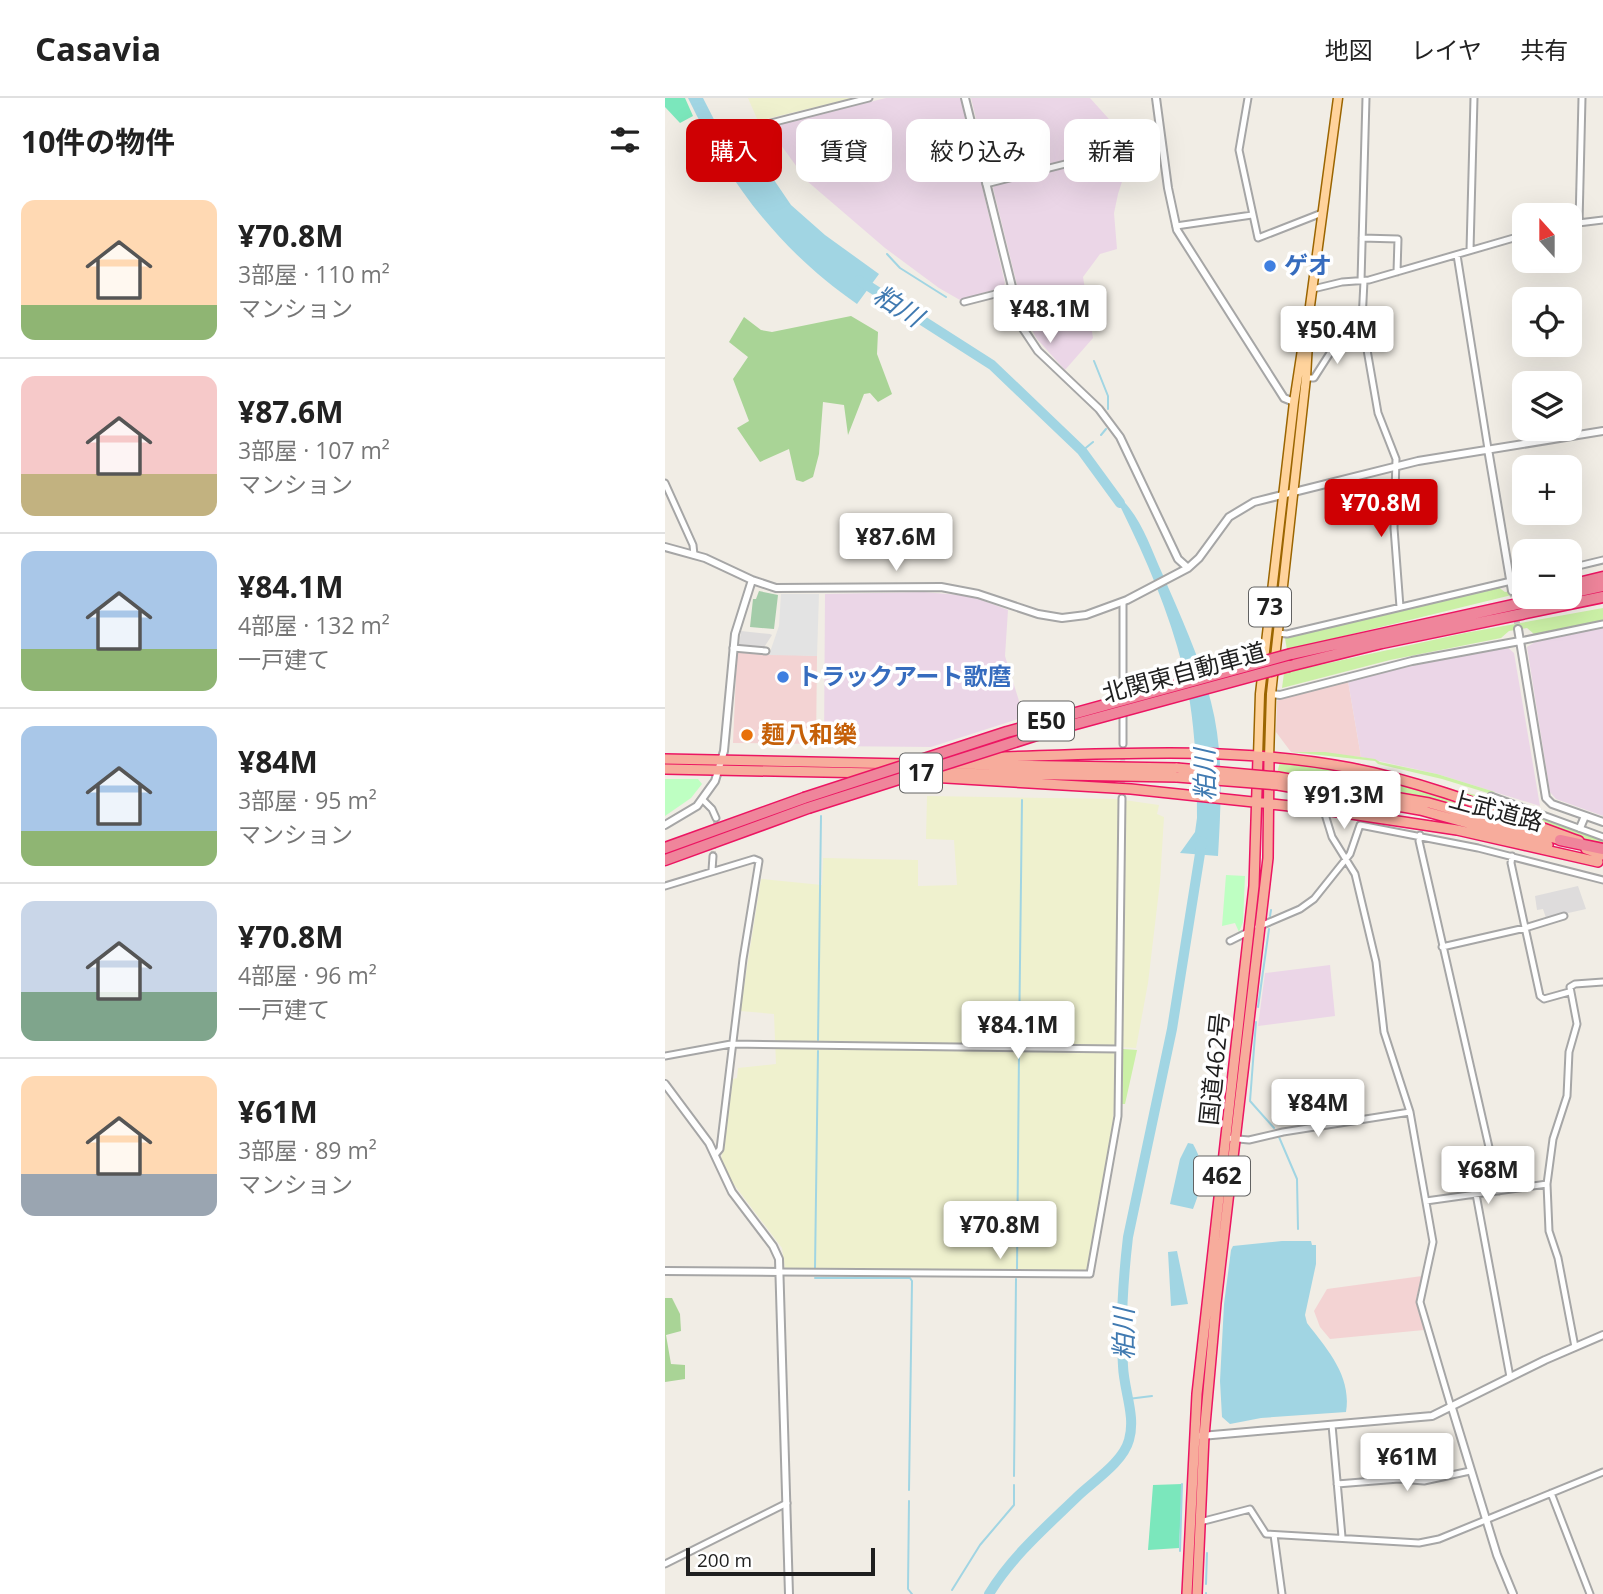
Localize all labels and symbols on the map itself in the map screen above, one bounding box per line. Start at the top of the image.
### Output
north arrow [1512,203,1582,273]
place label: ゲオ [1284,248,1332,281]
marker: ゲオ [1262,258,1278,274]
water label: 粕川 [867,276,933,336]
pin: ¥48.1M [993,286,1107,345]
pin: ¥50.4M [1280,306,1394,366]
pin: ¥70.8M [1324,480,1438,539]
pin: ¥87.6M [839,514,953,573]
road number: 73 [1249,587,1291,626]
street label: 北関東自動車道 [1098,634,1269,709]
place label: トラックアート歌麿 [797,659,1012,692]
marker: トラックアート歌麿 [775,669,791,685]
road number: E50 [1018,702,1074,740]
place label: 麺八和樂 [761,717,857,750]
marker: 麺八和樂 [739,727,755,743]
water label: 粕川 [1185,746,1222,801]
road number: 17 [900,754,942,792]
pin: ¥91.3M [1287,772,1401,831]
street label: 上武道路 [1446,781,1547,838]
pin: ¥84.1M [961,1002,1075,1061]
street label: 国道462号 [1191,1011,1236,1127]
pin: ¥84M [1277,1080,1359,1139]
pin: ¥68M [1447,1146,1529,1206]
road number: 462 [1194,1156,1250,1196]
pin: ¥70.8M [943,1202,1057,1261]
water label: 粕川 [1105,1305,1141,1360]
pin: ¥61M [1366,1434,1448,1493]
scale bar [686,1545,875,1577]

